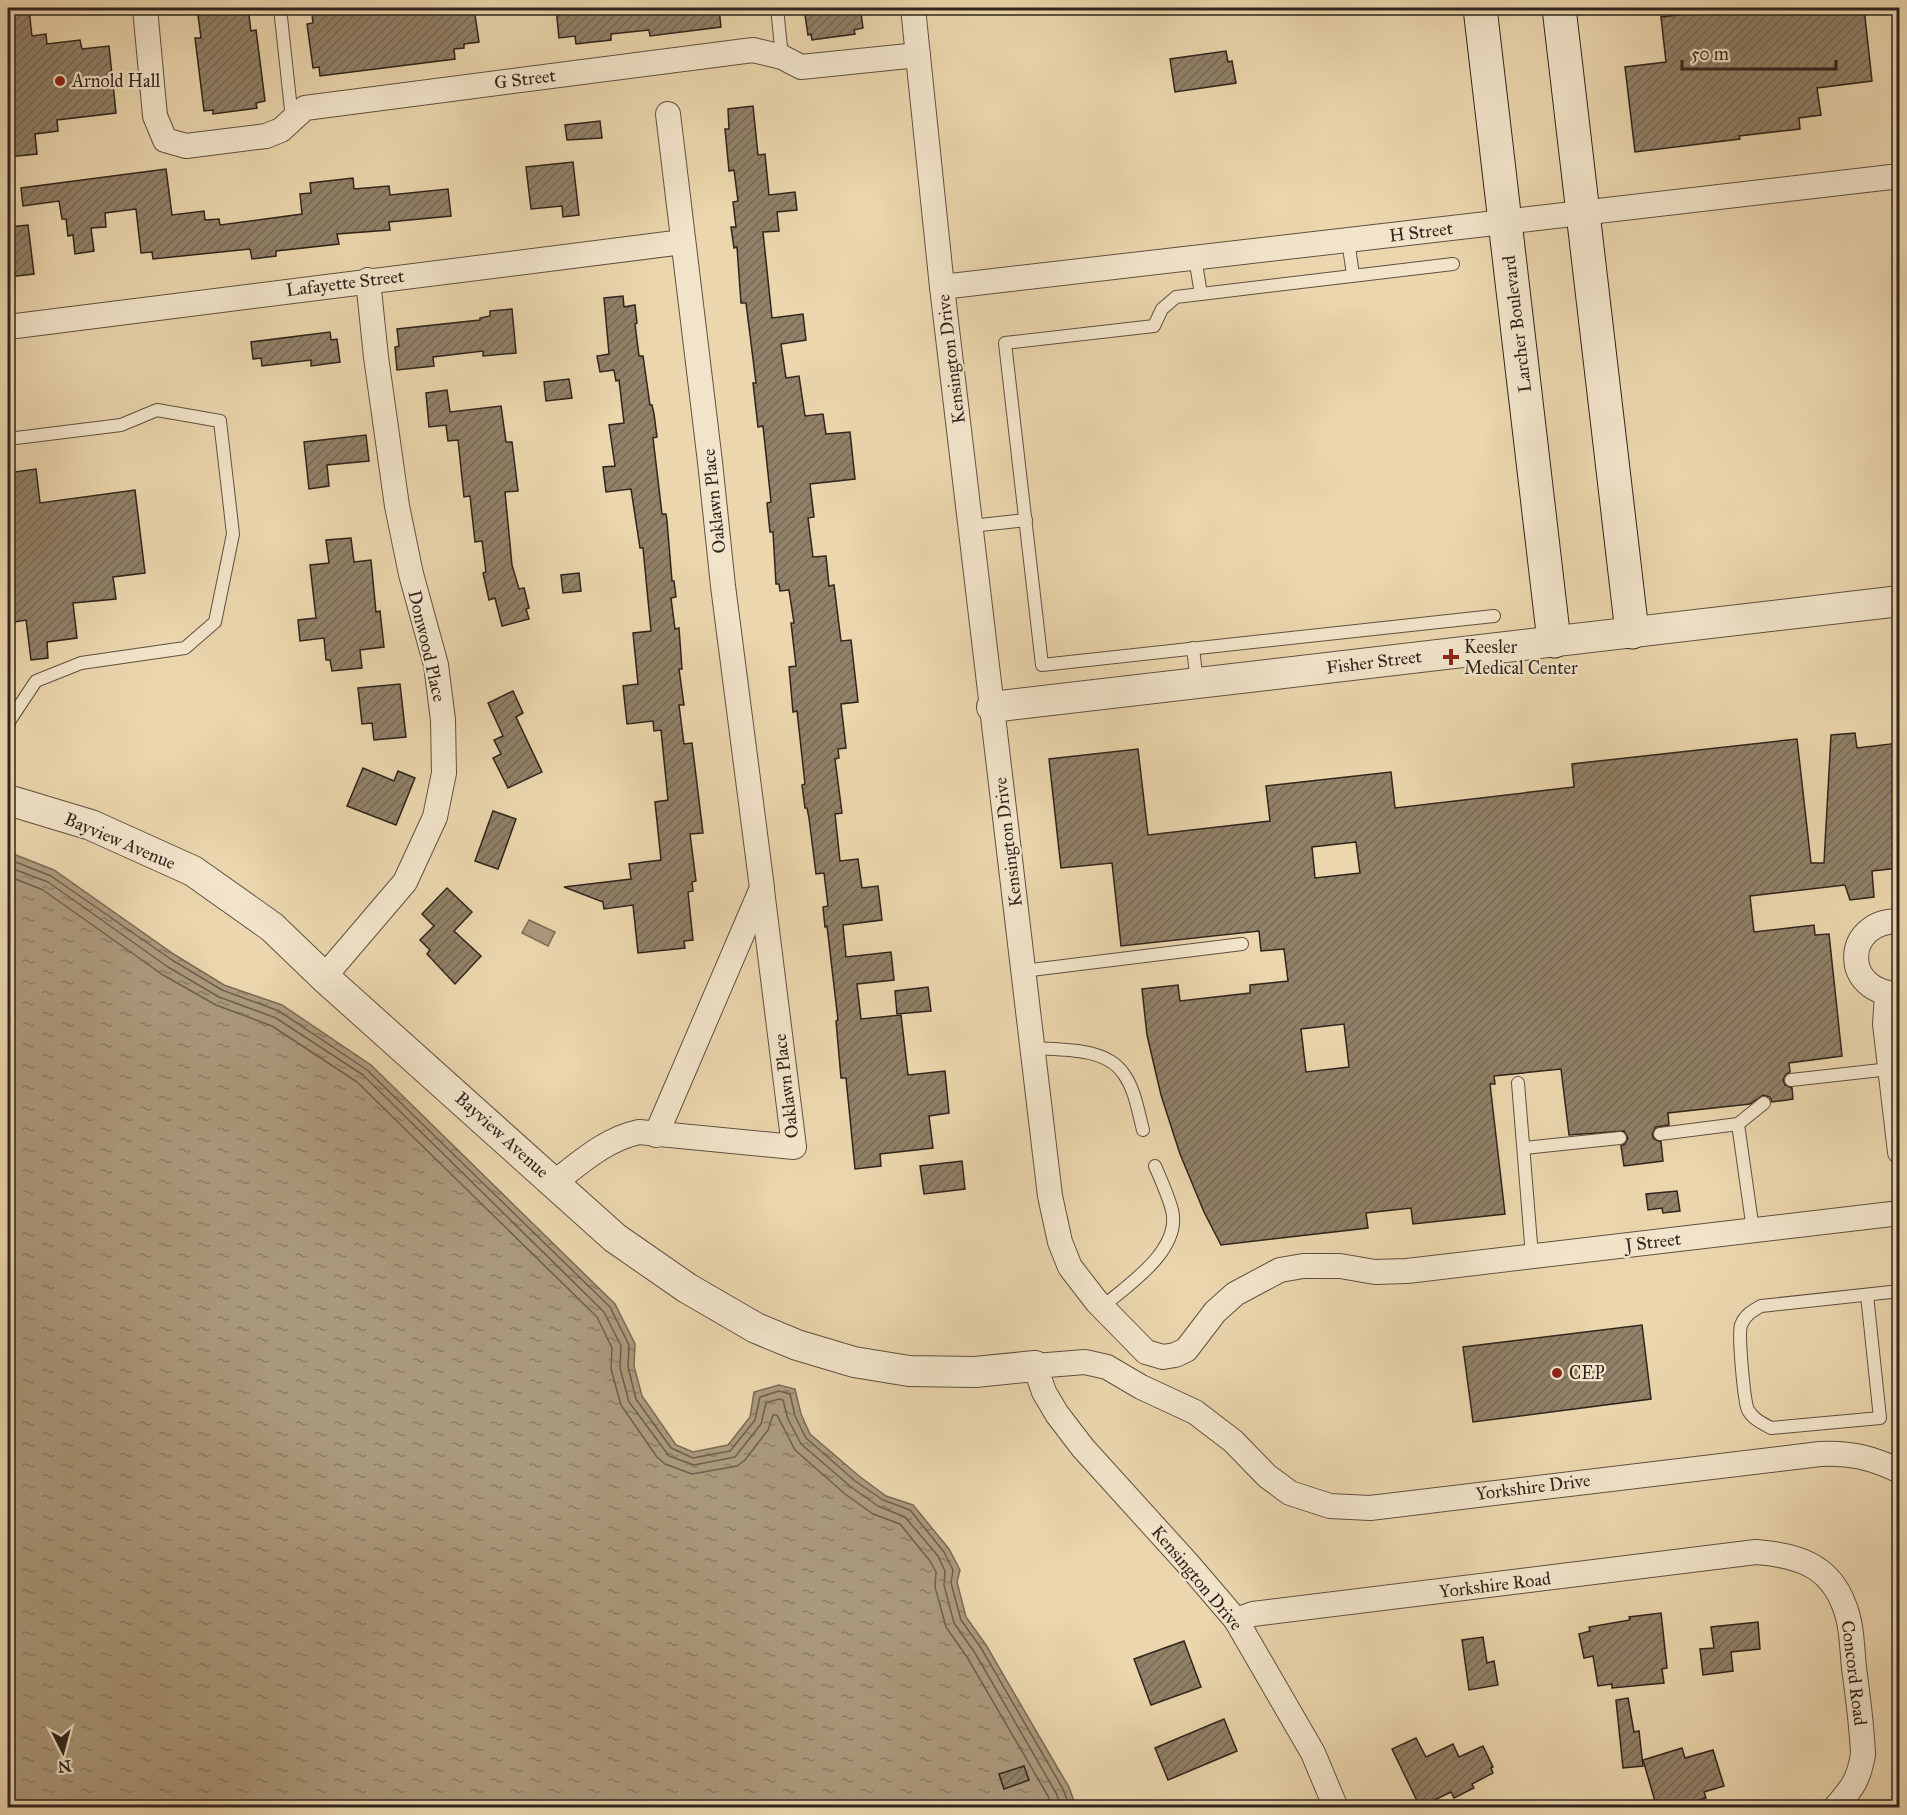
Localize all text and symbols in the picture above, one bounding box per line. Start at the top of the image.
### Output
scale bar [1682,33,1836,71]
text: 50 m [1691,43,1729,65]
street label: G Street [493,64,558,94]
place label: Arnold Hall [71,70,161,92]
marker: Arnold Hall [53,74,67,88]
street label: H Street [1388,217,1455,247]
street label: Larcher Boulevard [1498,254,1536,394]
street label: Lafayette Street [285,265,406,301]
street label: Kensington Drive [932,293,971,425]
street label: Oaklawn Place [698,447,730,555]
street label: Donwood Place [403,588,451,704]
place label: Keesler Medical Center [1464,636,1578,679]
street label: Fisher Street [1325,645,1424,679]
marker: Keesler Medical Center [1442,648,1460,666]
street label: Kensington Drive [989,776,1028,908]
street label: Bayview Avenue [61,808,179,874]
street label: Oaklawn Place [769,1032,803,1140]
street label: Bayview Avenue [451,1087,553,1183]
street label: J Street [1622,1228,1683,1258]
place label: CEP [1569,1362,1604,1384]
marker: CEP [1550,1366,1564,1380]
street label: Yorkshire Drive [1474,1469,1592,1505]
street label: Kensington Drive [1146,1521,1247,1636]
street label: Yorkshire Road [1438,1567,1552,1603]
street label: Concord Road [1837,1619,1871,1727]
north arrow [33,1722,93,1782]
text: N [56,1756,72,1777]

